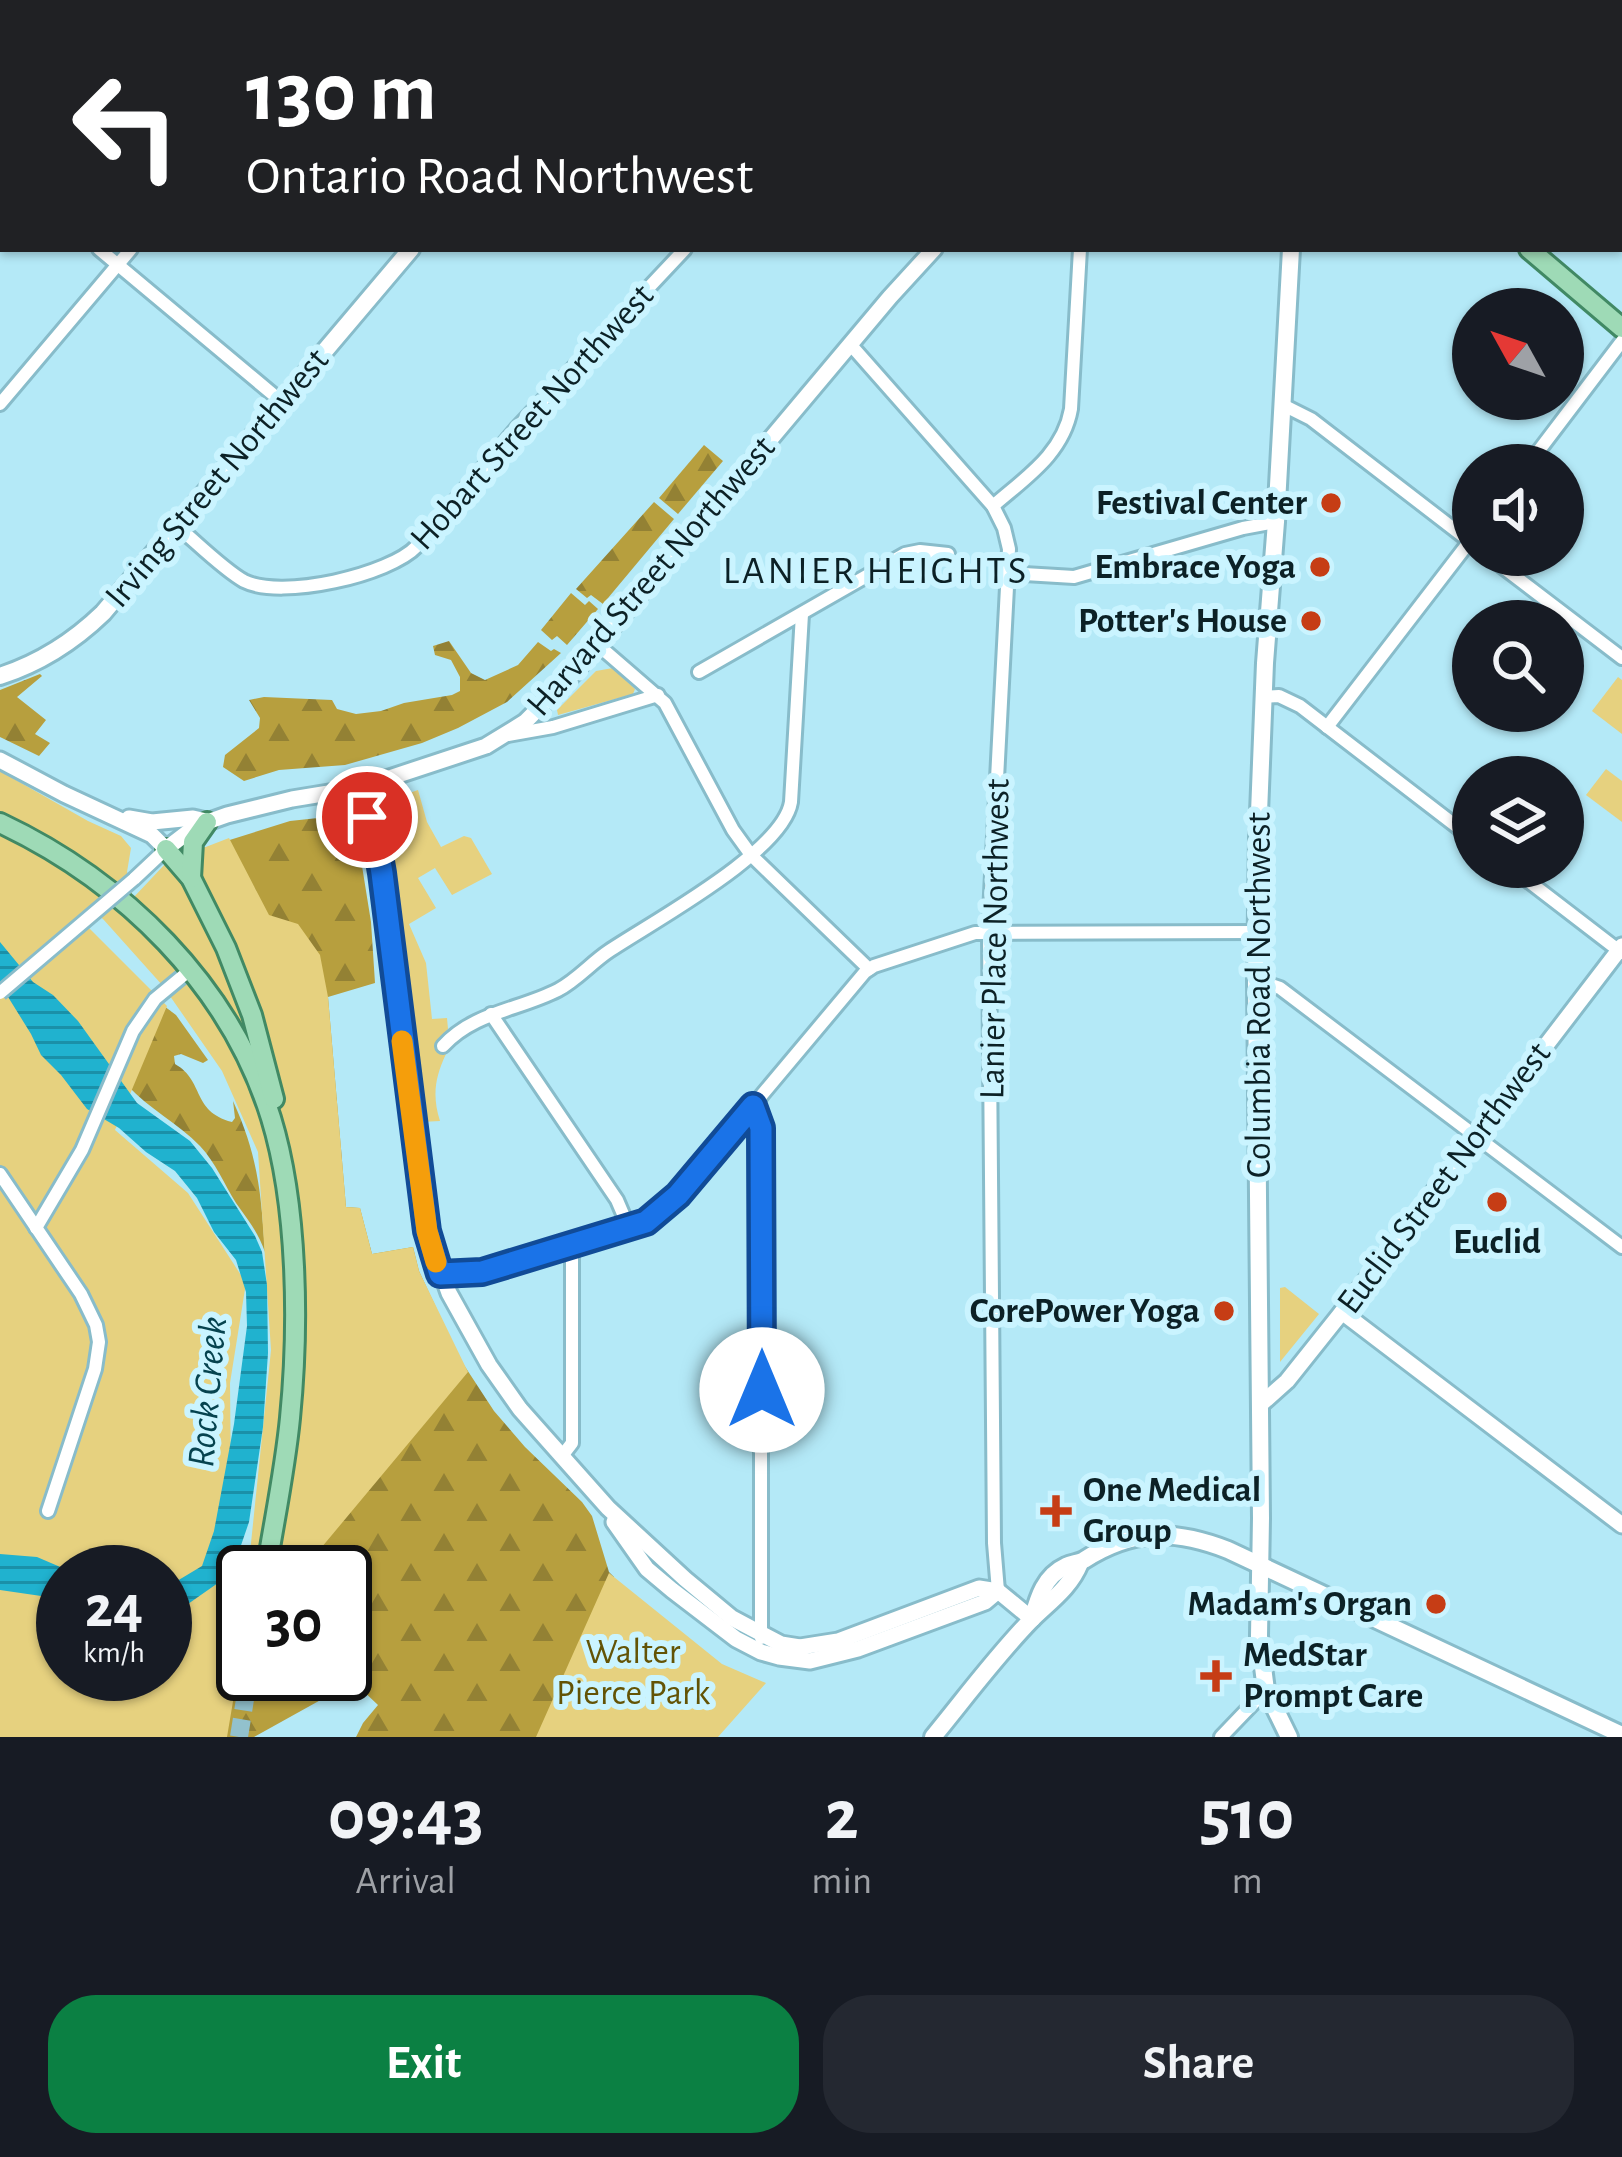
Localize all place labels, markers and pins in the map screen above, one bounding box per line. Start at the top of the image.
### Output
place label: Festival Center [1096,485,1307,521]
marker: Festival Center [1318,490,1344,516]
place label: Embrace Yoga [1094,549,1296,585]
marker: Embrace Yoga [1307,554,1333,580]
place label: Potter's House [1078,603,1287,639]
marker: Potter's House [1298,608,1324,634]
pin [316,766,418,868]
marker: Euclid [1484,1189,1510,1215]
place label: Euclid [1453,1220,1541,1264]
place label: CorePower Yoga [970,1293,1200,1329]
marker: CorePower Yoga [1211,1298,1237,1324]
place label: One Medical Group [1083,1472,1261,1549]
marker: One Medical Group [1040,1495,1072,1527]
place label: Madam's Organ [1188,1586,1412,1622]
marker: Madam's Organ [1423,1591,1449,1617]
place label: MedStar Prompt Care [1243,1637,1423,1714]
marker: MedStar Prompt Care [1200,1660,1232,1692]

